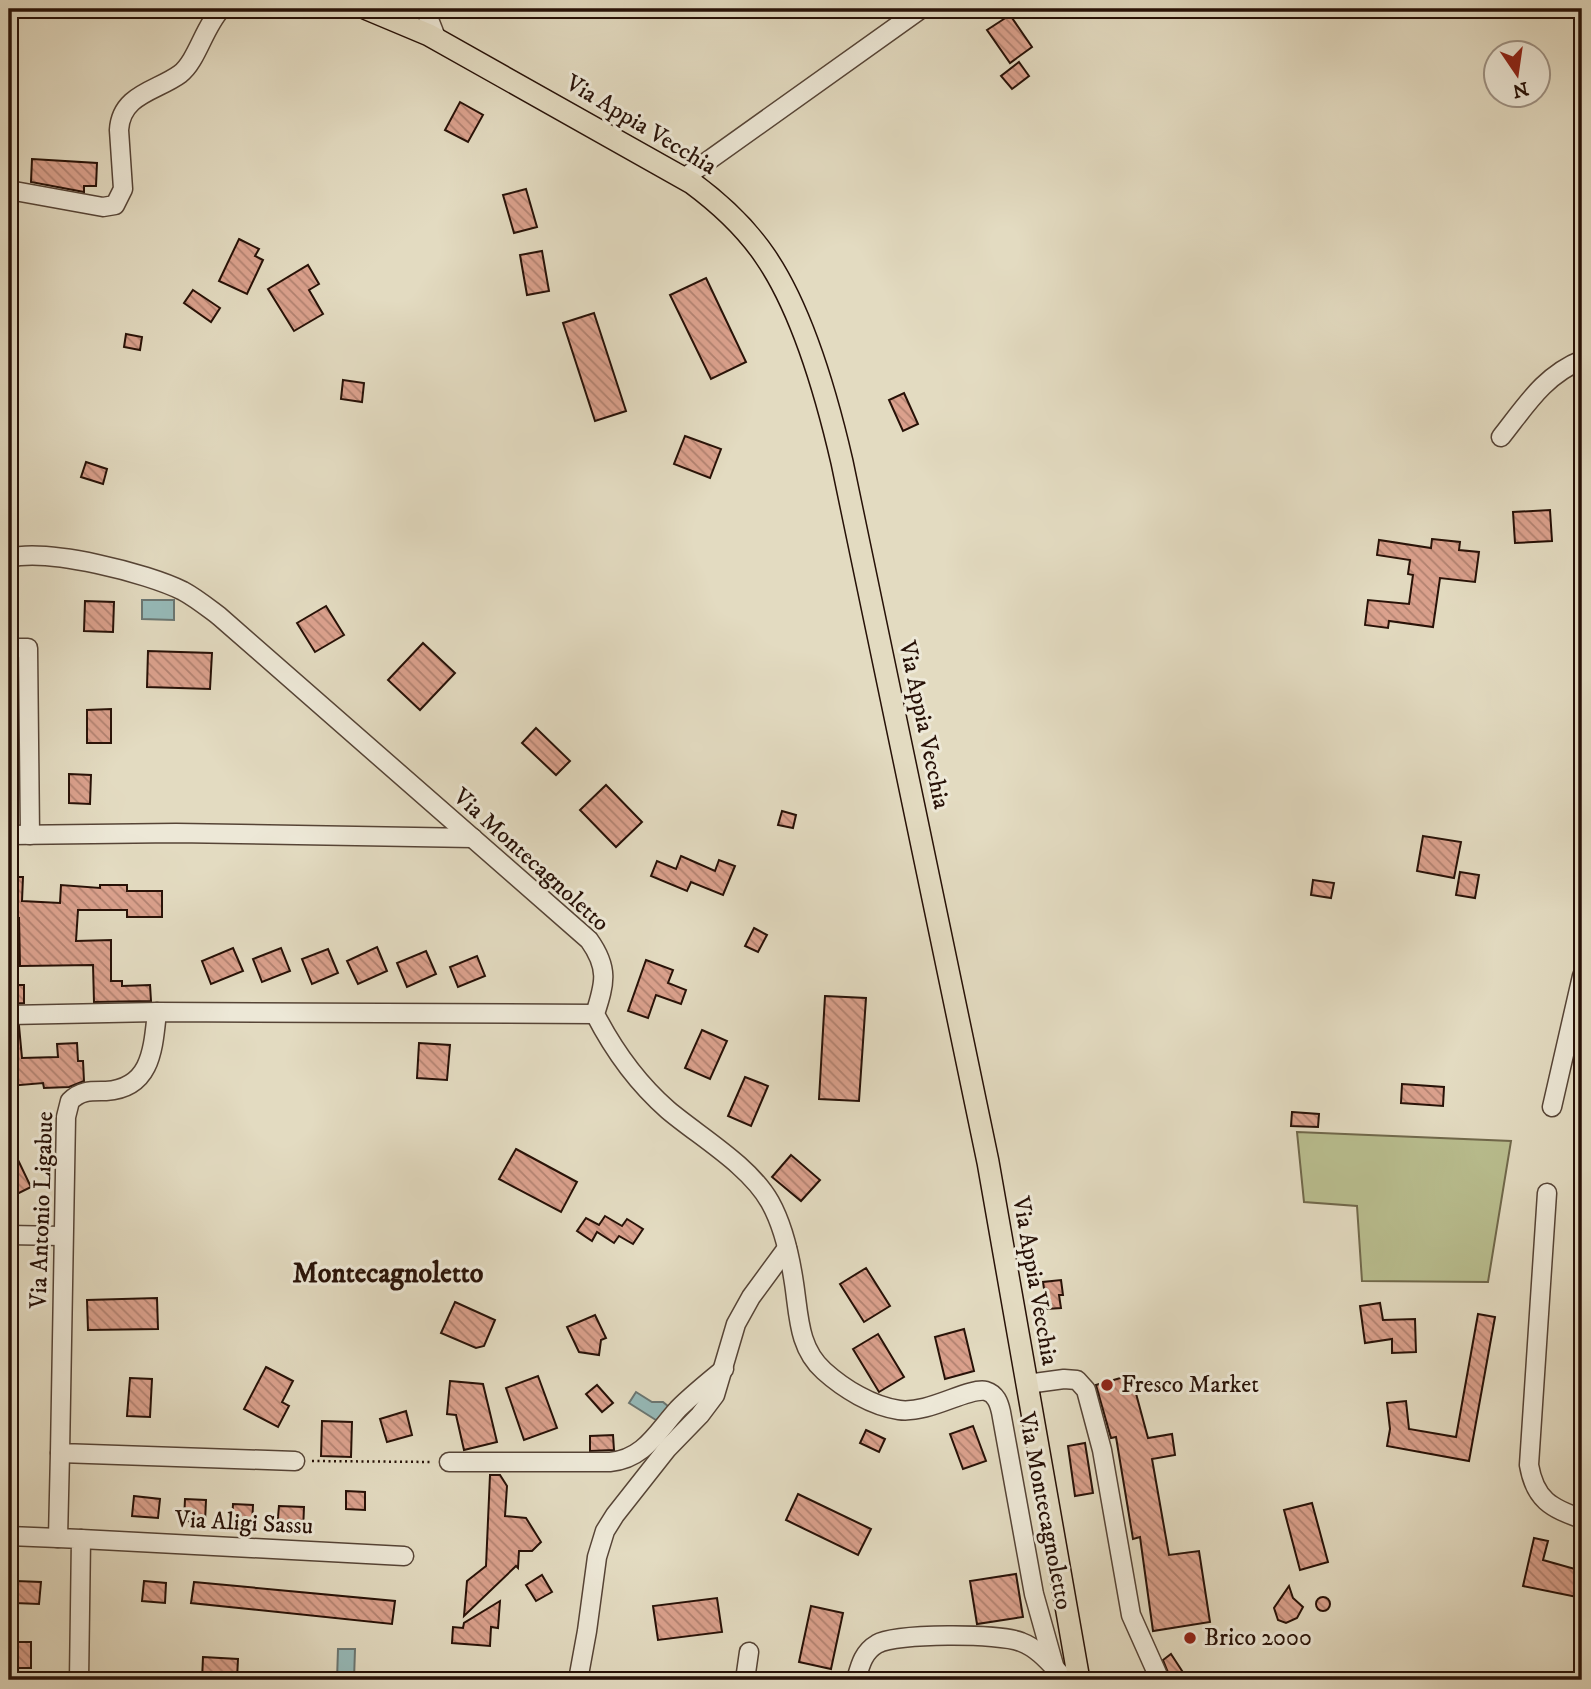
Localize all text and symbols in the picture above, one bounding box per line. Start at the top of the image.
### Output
north arrow [1482,38,1552,108]
street label: Via Appia Vecchia [559,68,723,182]
text: N [1510,76,1531,102]
street label: Via Appia Vecchia [891,637,957,813]
street label: Via Montecagnoletto [446,781,615,938]
street label: Via Antonio Ligabue [24,1111,60,1310]
street label: Via Appia Vecchia [1005,1193,1065,1369]
district label: Montecagnoletto [293,1256,484,1291]
place label: Fresco Market [1121,1370,1259,1400]
marker: Fresco Market [1099,1377,1115,1393]
street label: Via Montecagnoletto [1011,1409,1079,1612]
street label: Via Aligi Sassu [173,1504,314,1542]
place label: Brico 2000 [1204,1623,1312,1653]
marker: Brico 2000 [1182,1630,1198,1646]

